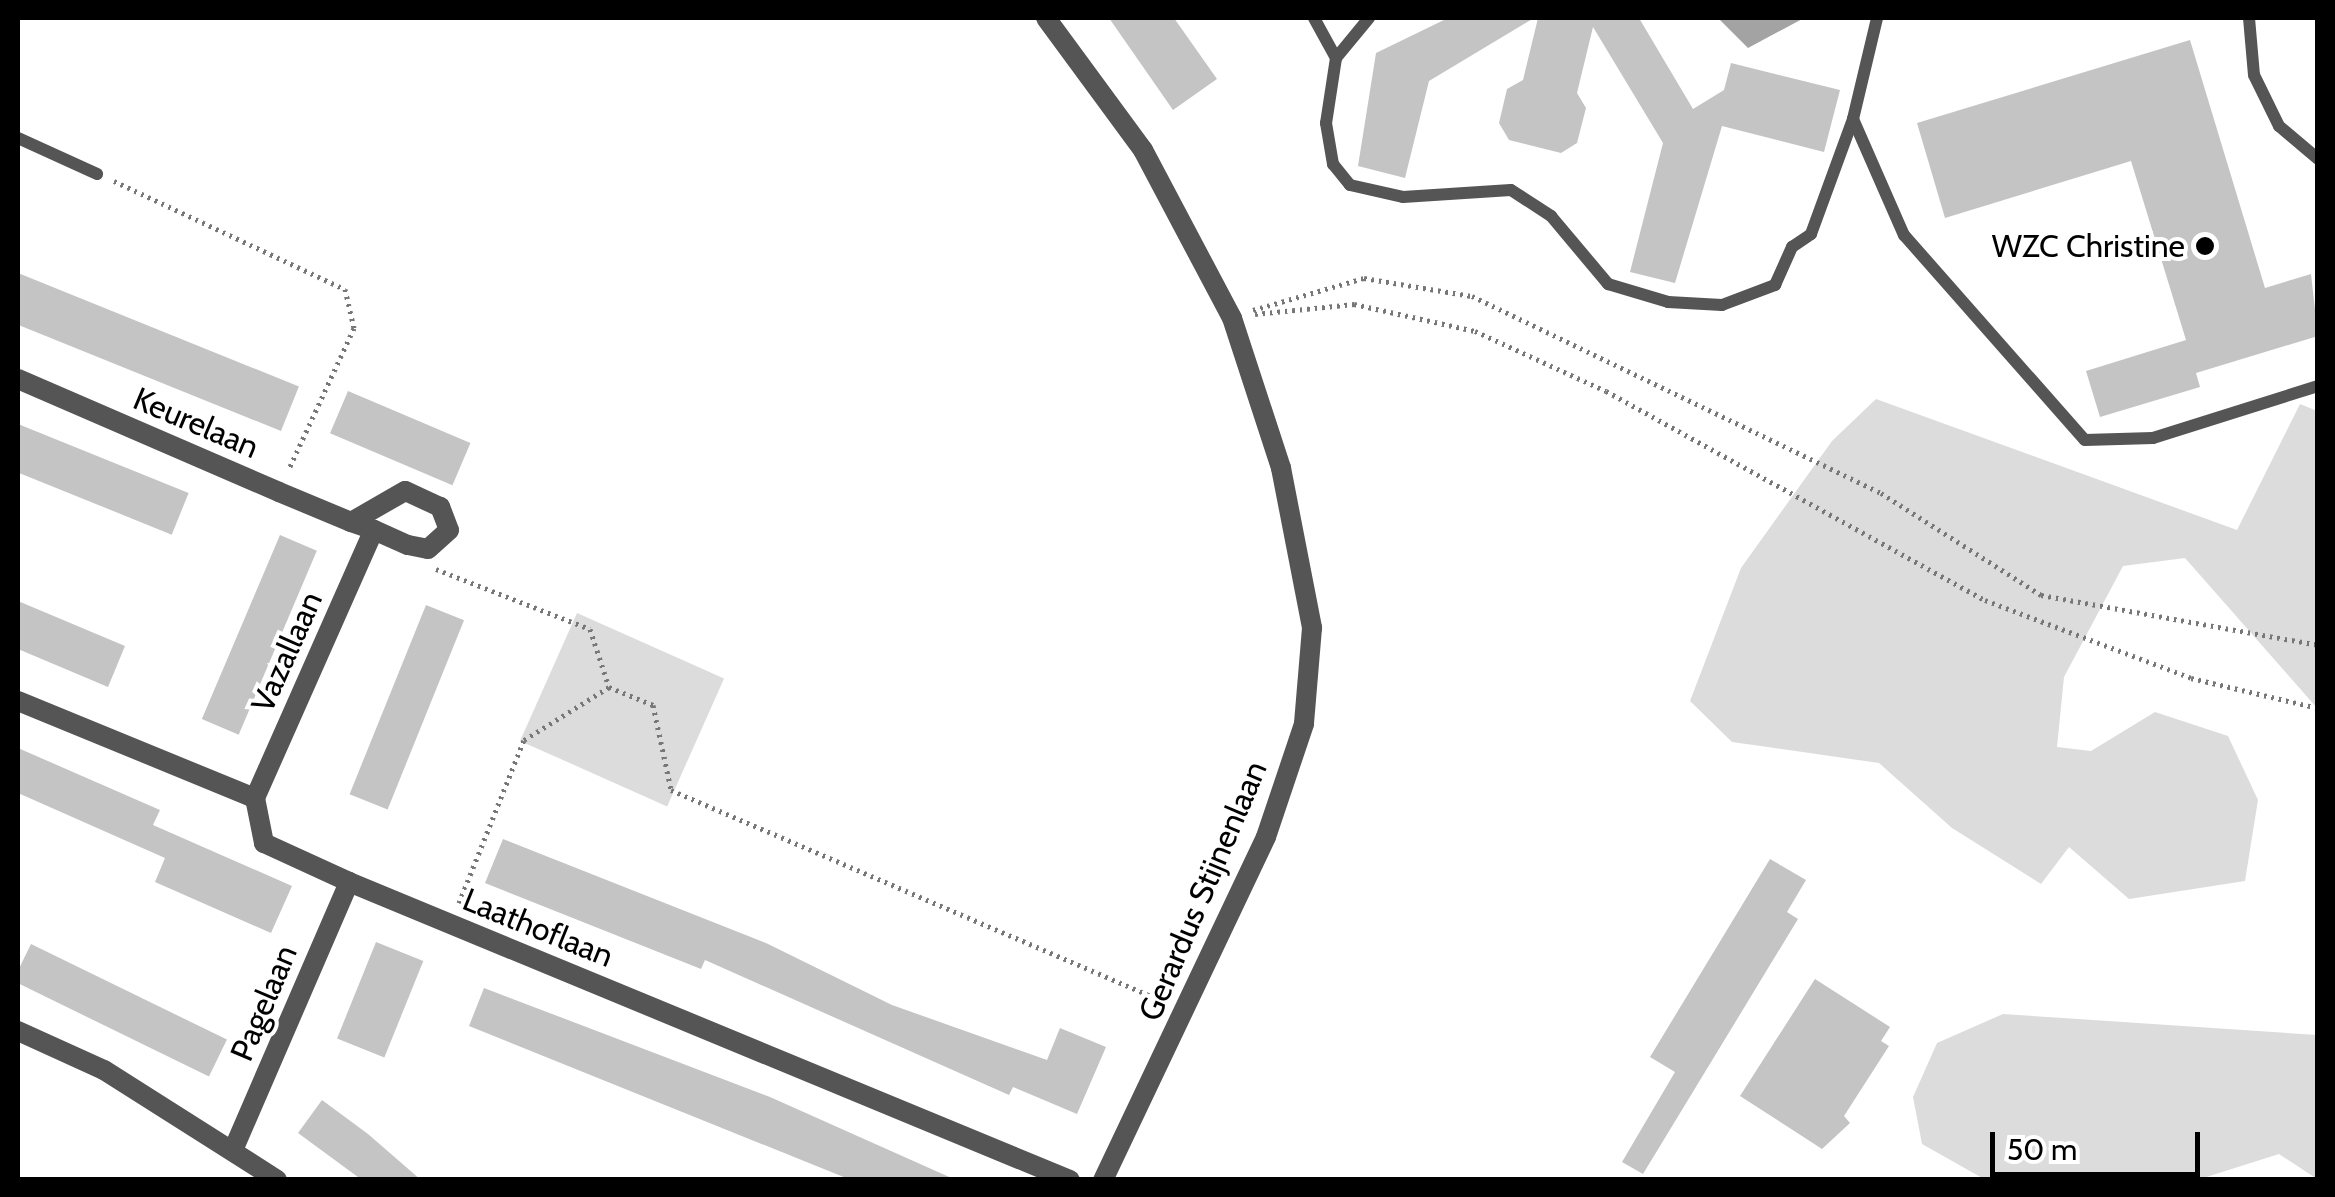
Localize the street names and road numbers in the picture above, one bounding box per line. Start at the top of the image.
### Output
street label: Keurelaan [128,379,264,467]
street label: Vazallaan [243,586,331,718]
street label: Gerardus Stijnenlaan [1131,755,1275,1027]
street label: Laathoflaan [457,880,619,976]
street label: Pagelaan [223,939,305,1067]

